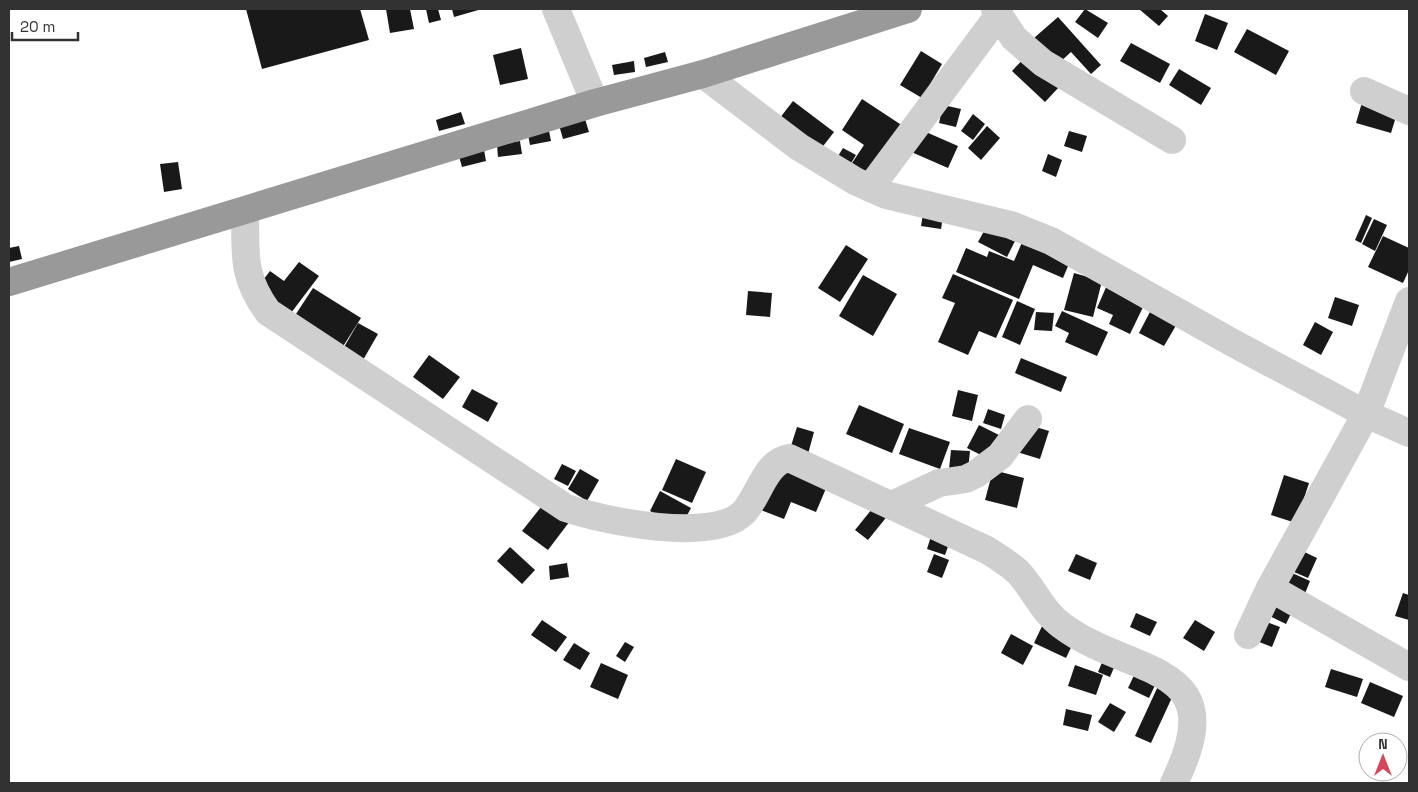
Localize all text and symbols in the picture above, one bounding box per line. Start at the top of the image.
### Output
scale bar [12,10,79,42]
text: 20 m [20,17,55,36]
north arrow [1358,732,1408,782]
text: N [1378,735,1388,753]

